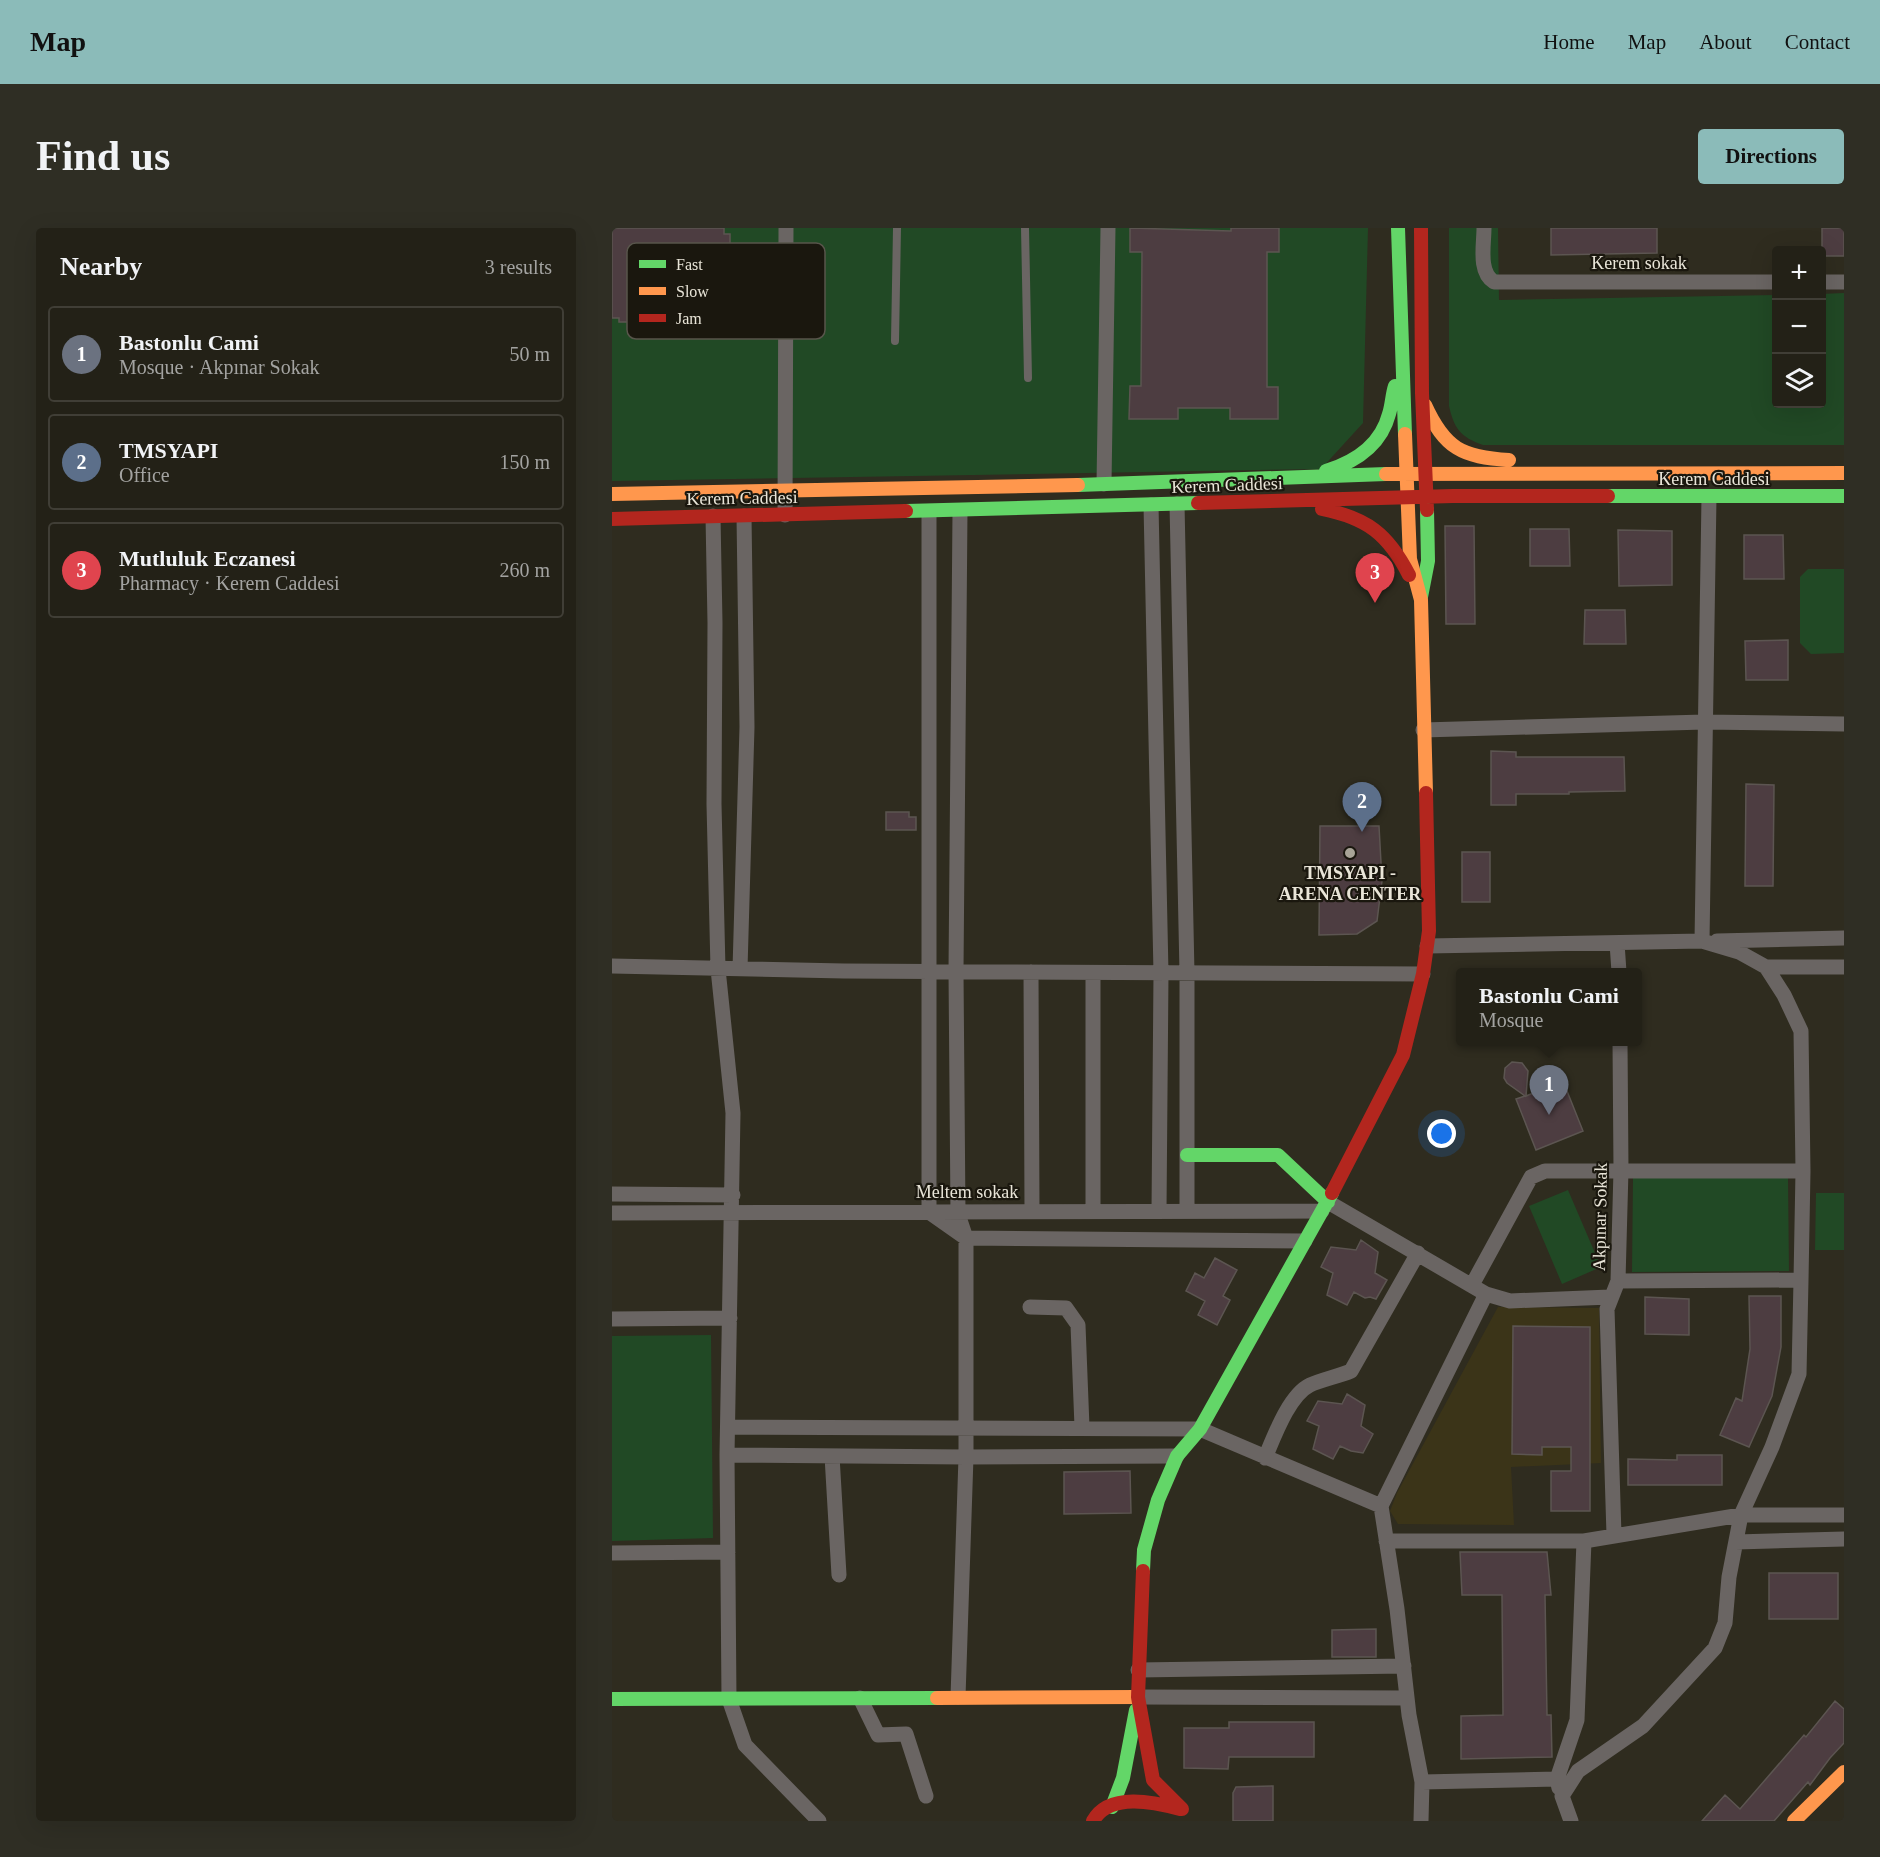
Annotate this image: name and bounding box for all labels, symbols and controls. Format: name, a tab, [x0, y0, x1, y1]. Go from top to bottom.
text: Map	[30, 26, 86, 57]
text: Home	[1543, 30, 1595, 54]
text: Map	[1628, 30, 1666, 54]
text: About	[1699, 30, 1752, 54]
text: Contact	[1785, 30, 1850, 54]
button: Directions	[1698, 129, 1844, 184]
text: Find us	[36, 133, 170, 179]
legend	[627, 243, 825, 339]
map controls	[1772, 246, 1826, 408]
button: +	[1772, 246, 1826, 300]
text: Nearby	[60, 252, 142, 281]
street label: Kerem sokak	[1591, 253, 1687, 273]
text: 3 results	[485, 256, 552, 278]
text: Fast	[676, 256, 703, 273]
text: Slow	[676, 283, 709, 300]
button: −	[1772, 300, 1826, 354]
text: Jam	[676, 310, 702, 327]
text: Bastonlu Cami	[119, 330, 259, 355]
text: 1	[77, 343, 87, 365]
text: 50 m	[509, 343, 550, 365]
button: layers	[1772, 354, 1826, 408]
text: Mosque · Akpınar Sokak	[119, 356, 320, 378]
text: TMSYAPI	[119, 438, 218, 463]
text: 2	[77, 451, 87, 473]
text: 150 m	[499, 451, 550, 473]
text: Office	[119, 464, 170, 486]
street label: Kerem Caddesi	[1658, 469, 1770, 489]
street label: Kerem Caddesi	[1171, 473, 1283, 497]
street label: Kerem Caddesi	[686, 487, 798, 509]
text: Mutluluk Eczanesi	[119, 546, 296, 571]
pin: 3	[1356, 554, 1395, 603]
text: 3	[77, 559, 87, 581]
text: 260 m	[499, 559, 550, 581]
text: Pharmacy · Kerem Caddesi	[119, 572, 339, 594]
pin: 2	[1342, 782, 1382, 832]
marker: TMSYAPI - ARENA CENTER	[1343, 846, 1357, 860]
place label: TMSYAPI - ARENA CENTER	[1279, 863, 1422, 904]
popup	[1456, 968, 1642, 1046]
text: Bastonlu Cami	[1479, 983, 1619, 1008]
text: Mosque	[1479, 1009, 1543, 1031]
pin: 1	[1530, 1066, 1568, 1115]
your location	[1427, 1119, 1456, 1148]
street label: Akpınar Sokak	[1589, 1163, 1611, 1271]
street label: Meltem sokak	[916, 1182, 1018, 1202]

